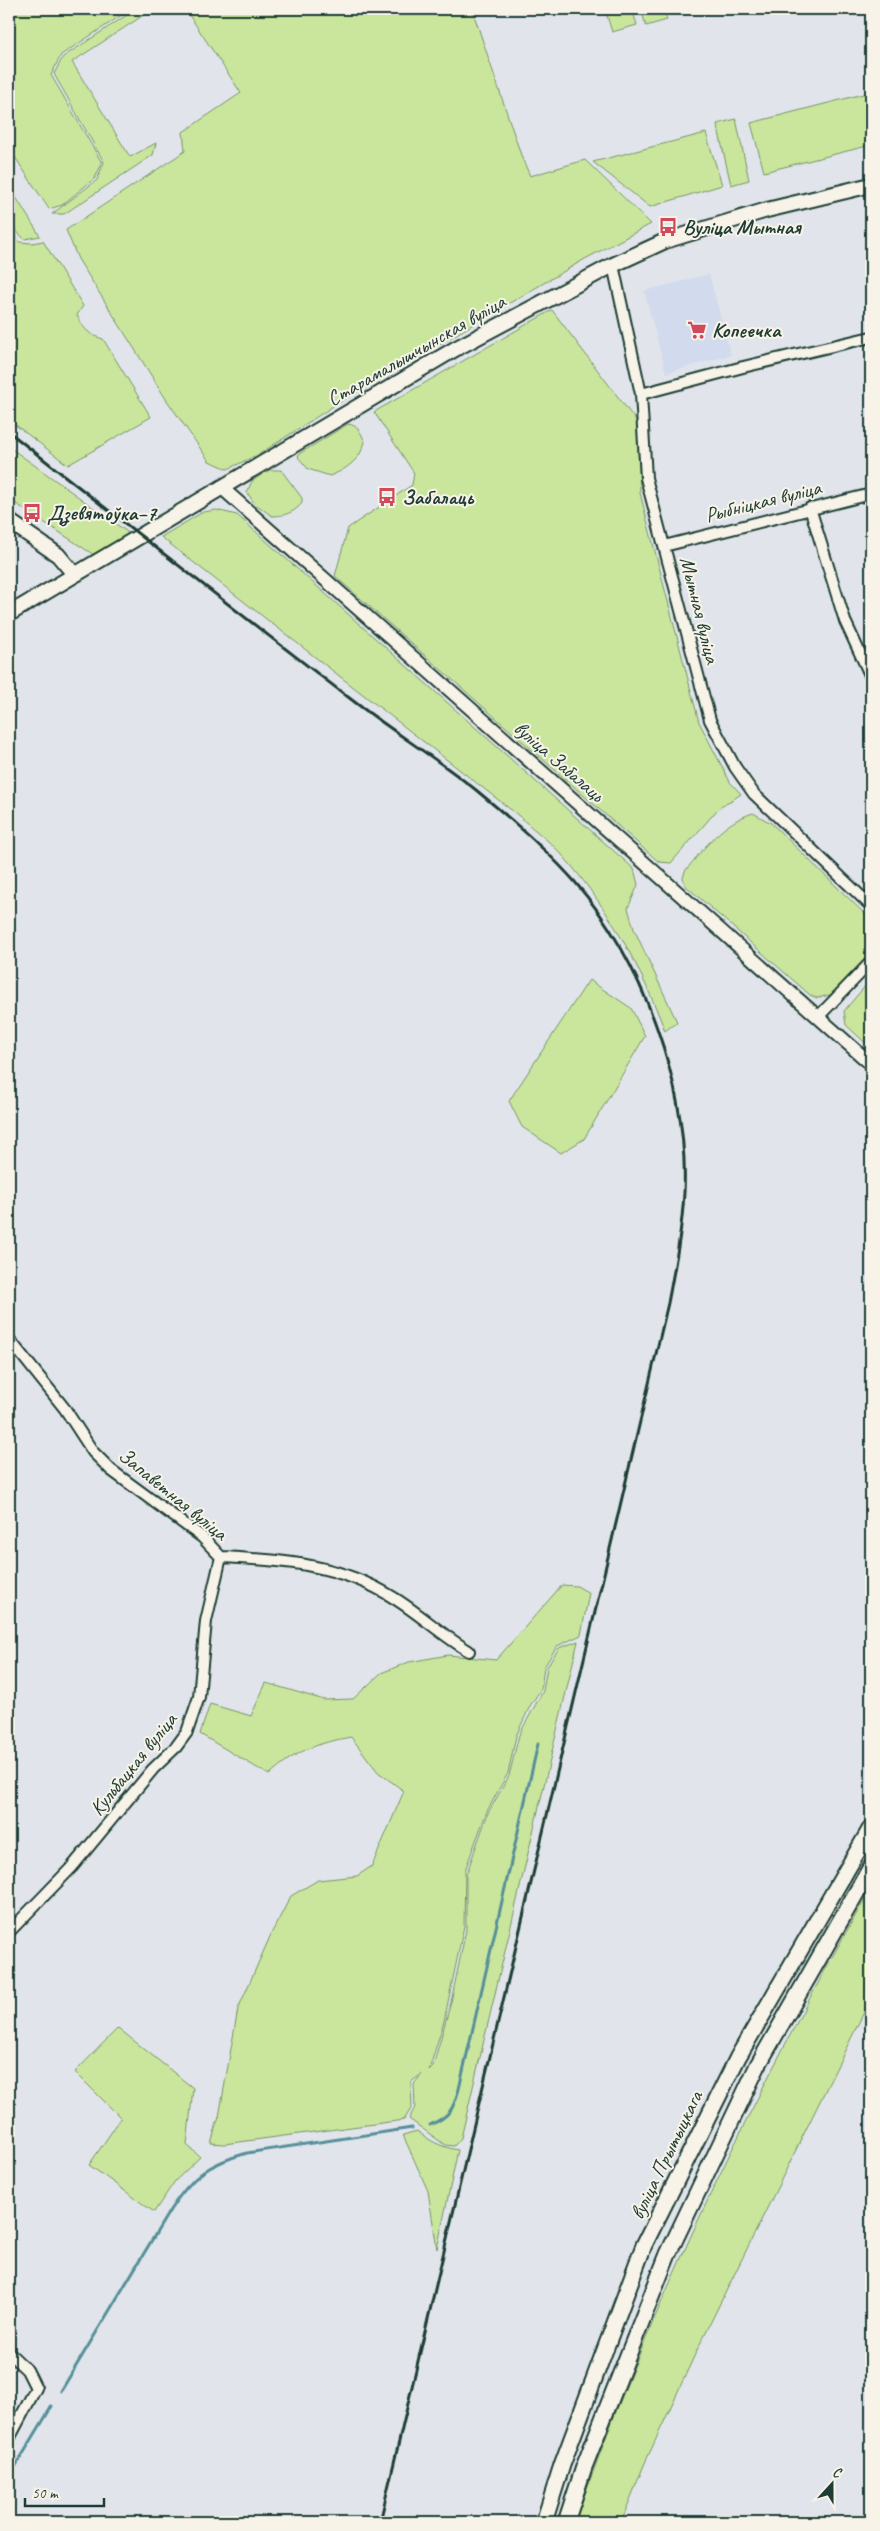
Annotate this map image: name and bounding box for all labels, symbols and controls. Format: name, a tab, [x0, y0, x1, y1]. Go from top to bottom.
place label: Вуліца Мытная	[683, 214, 802, 240]
bus stop icon: Вуліца Мытная	[657, 216, 679, 238]
street label: Старамалышчынская вуліца	[322, 287, 511, 412]
place label: Копеечка	[712, 317, 782, 343]
supermarket icon: Копеечка	[686, 319, 708, 341]
street label: Рыбніцкая вуліца	[702, 474, 825, 528]
place label: Забалаць	[402, 484, 475, 510]
bus stop icon: Забалаць	[376, 486, 398, 508]
place label: Дзевятоўка–7	[47, 500, 158, 527]
bus stop icon: Дзевятоўка–7	[21, 502, 43, 524]
street label: Мытная вуліца	[674, 554, 726, 668]
street label: вуліца Забалаць	[509, 715, 610, 808]
street label: Запаветная вуліца	[113, 1442, 234, 1547]
street label: Кульбацкая вуліца	[84, 1706, 184, 1821]
street label: вуліца Прытыцкага	[624, 2085, 709, 2223]
north arrow	[808, 2458, 858, 2508]
text: С	[830, 2463, 845, 2482]
scale bar	[25, 2476, 104, 2508]
text: 50 m	[32, 2484, 59, 2503]

